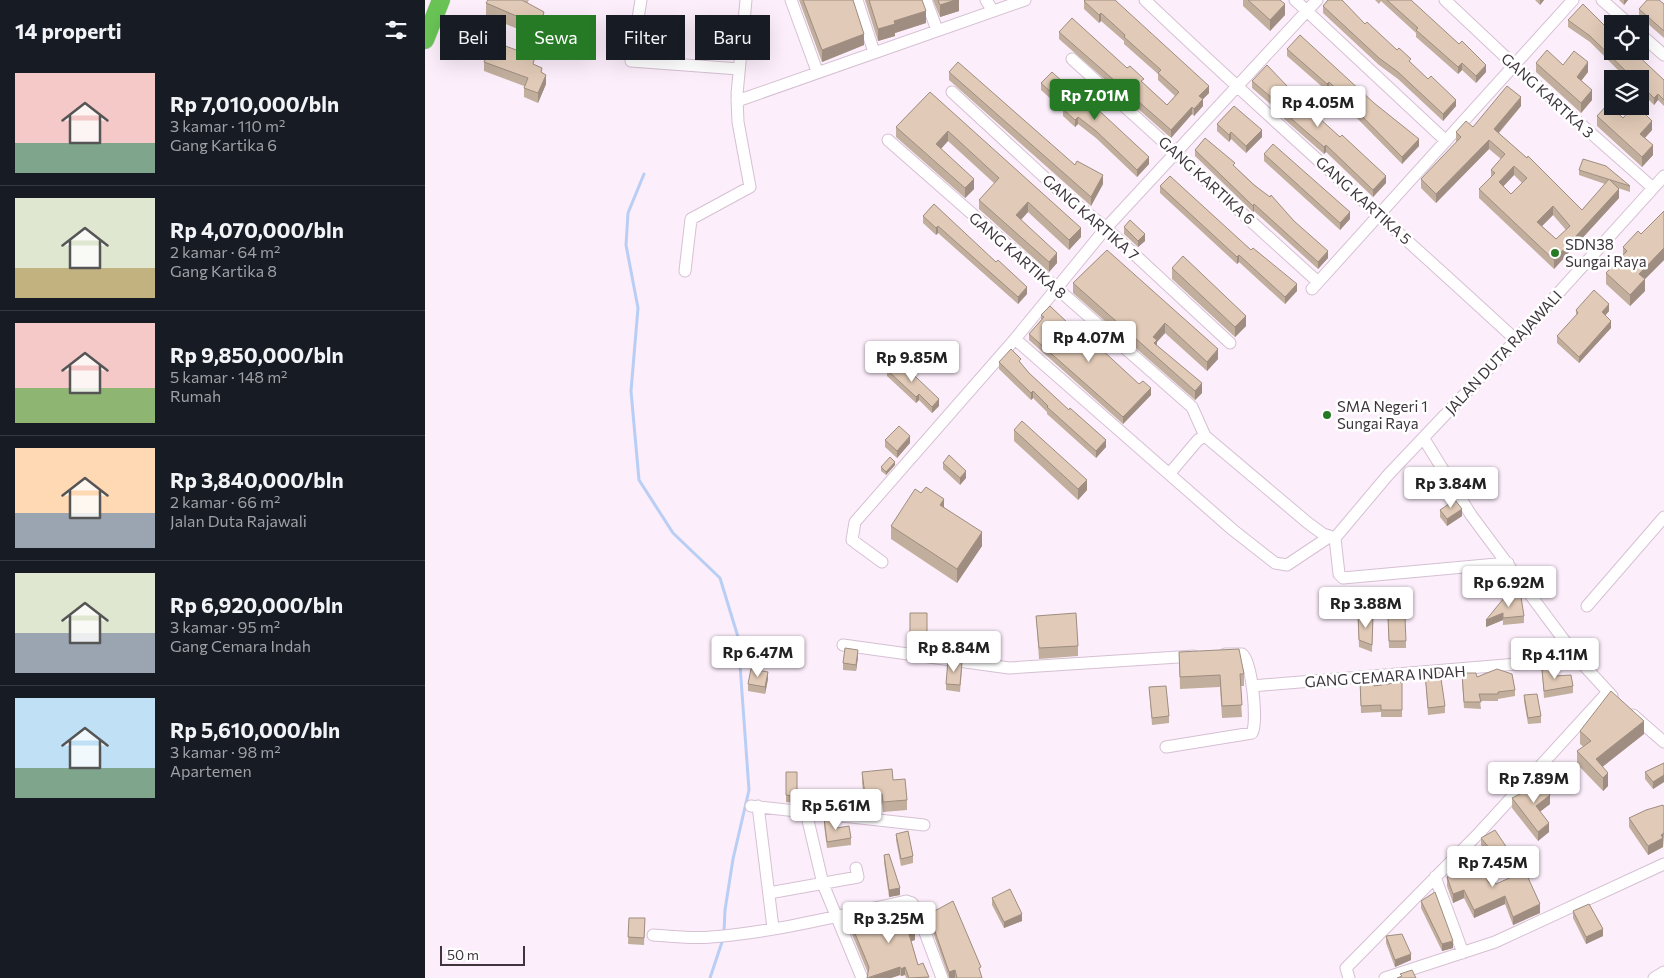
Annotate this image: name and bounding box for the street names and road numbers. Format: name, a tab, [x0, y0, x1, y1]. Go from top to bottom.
street label: GANG KARTKA 3	[1498, 49, 1598, 141]
street label: GANG KARTIKA 6	[1155, 132, 1259, 228]
street label: GANG KARTIKA 5	[1312, 152, 1416, 248]
street label: GANG KARTIKA 7	[1039, 170, 1143, 264]
street label: GANG KARTIKA 8	[966, 208, 1070, 302]
street label: JALAN DUTA RAJAWALI	[1441, 286, 1565, 418]
street label: GANG CEMARA INDAH	[1304, 661, 1466, 691]

